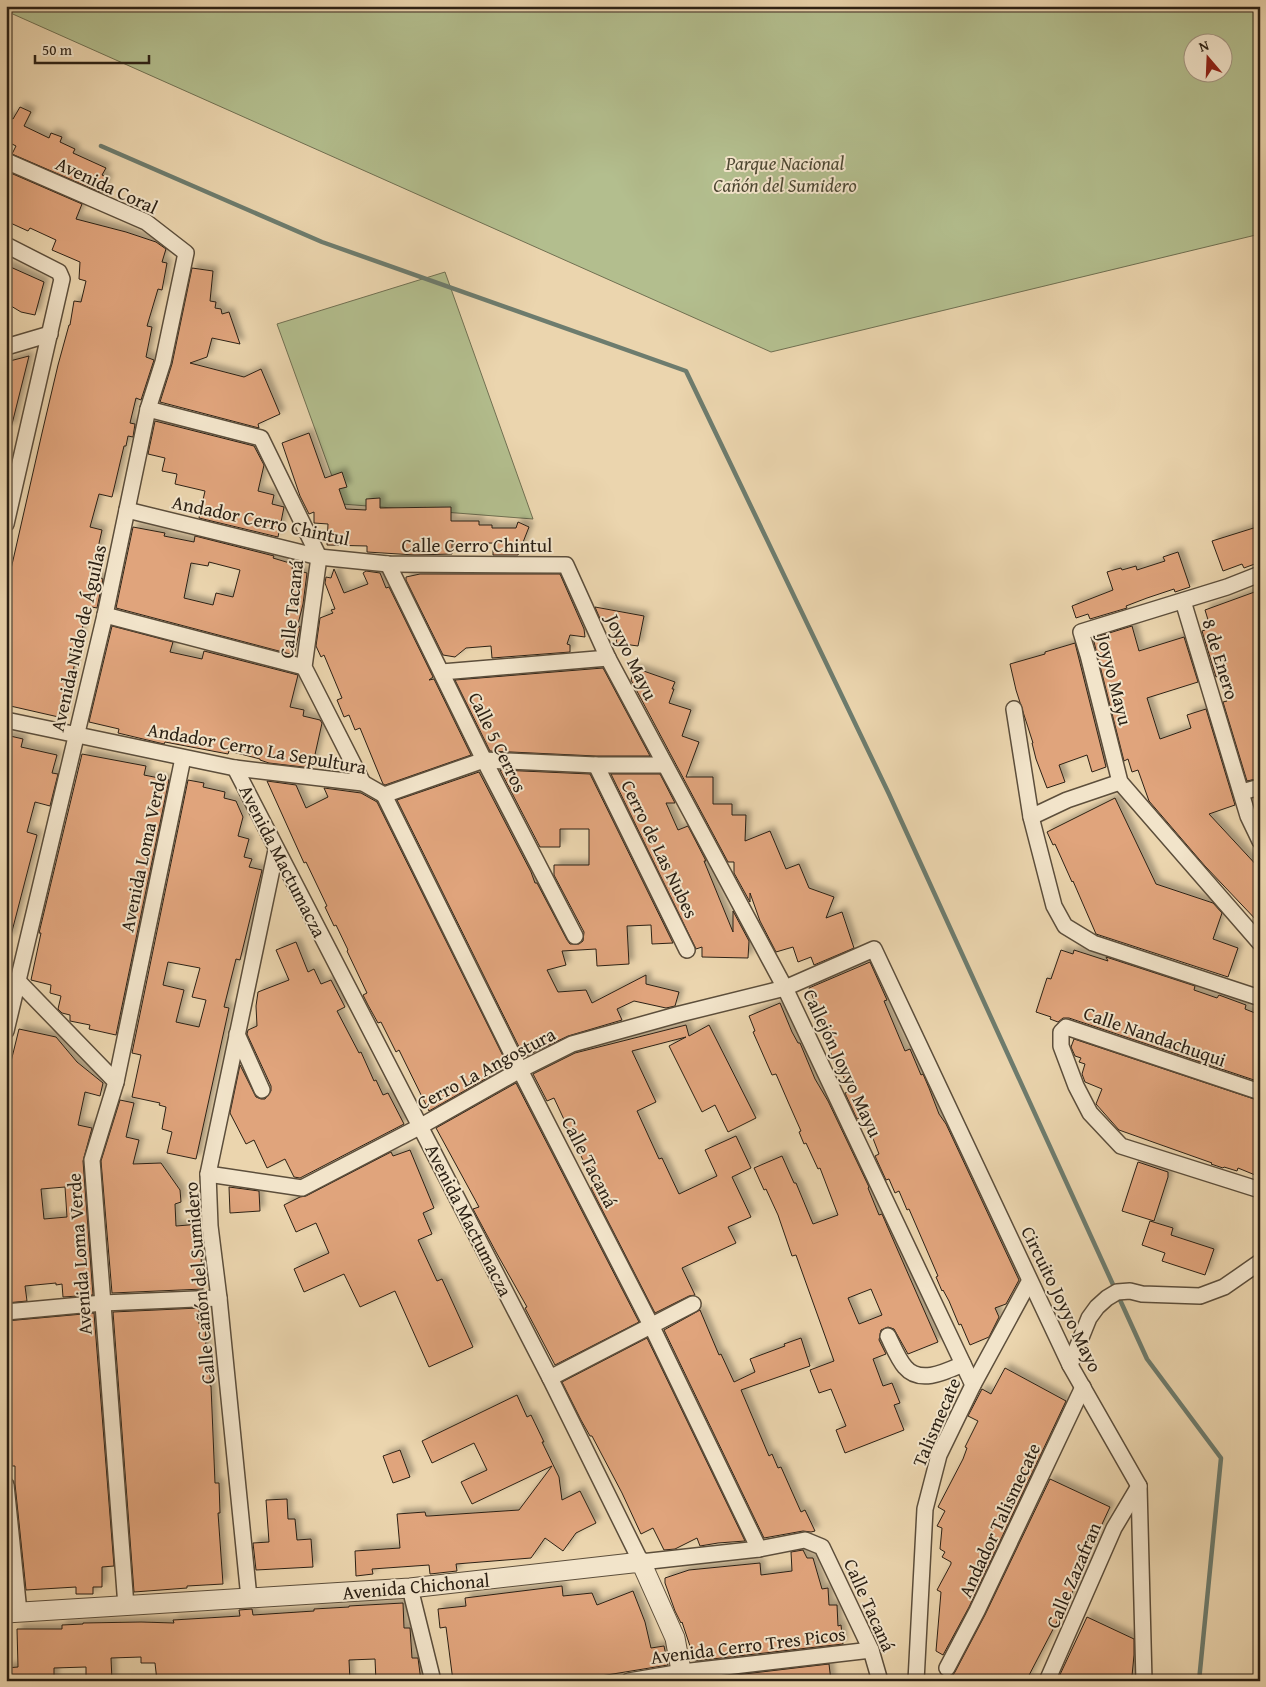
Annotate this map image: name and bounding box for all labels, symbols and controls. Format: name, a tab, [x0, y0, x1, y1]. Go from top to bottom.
scale bar	[35, 32, 149, 64]
north arrow	[1184, 32, 1234, 82]
text: N	[1196, 35, 1212, 57]
text: 50 m	[42, 39, 73, 60]
street label: Avenida Coral	[51, 149, 163, 221]
park label: Parque Nacional Cañón del Sumidero	[713, 149, 857, 199]
street label: Andador Cerro Chintul	[170, 487, 352, 553]
street label: Calle Cerro Chintul	[402, 531, 552, 559]
street label: Avenida Nido de Águilas	[43, 542, 113, 734]
street label: Calle Tacaná	[272, 558, 310, 660]
street label: Joyyo Mayu	[598, 608, 665, 705]
street label: 8 de Enero	[1195, 615, 1247, 703]
street label: Joyyo Mayu	[1090, 630, 1140, 729]
street label: Calle 5 Cerros	[462, 687, 534, 797]
street label: Andador Cerro La Sepultura	[145, 715, 369, 781]
street label: Avenida Loma Verde	[112, 770, 174, 934]
street label: Cerro de Las Nubes	[614, 775, 706, 923]
street label: Avenida Mactumacza	[232, 780, 334, 942]
street label: Callejón Joyyo Mayu	[796, 984, 890, 1142]
street label: Calle Nandachuqui	[1080, 999, 1230, 1073]
street label: Cerro La Angostura	[412, 1020, 560, 1116]
street label: Calle Tacaná	[555, 1112, 625, 1212]
street label: Avenida Mactumacza	[418, 1139, 520, 1301]
street label: Avenida Loma Verde	[59, 1172, 99, 1336]
street label: Calle Cañón del Sumidero	[176, 1181, 222, 1385]
street label: Circuito Joyyo Mayo	[1015, 1221, 1109, 1377]
street label: Talismecate	[905, 1373, 967, 1471]
street label: Andador Talismecate	[951, 1438, 1047, 1602]
street label: Calle Zazafran	[1038, 1517, 1108, 1632]
street label: Calle Tacaná	[837, 1554, 903, 1656]
street label: Avenida Chichonal	[341, 1566, 491, 1606]
street label: Avenida Cerro Tres Picos	[649, 1619, 847, 1671]

